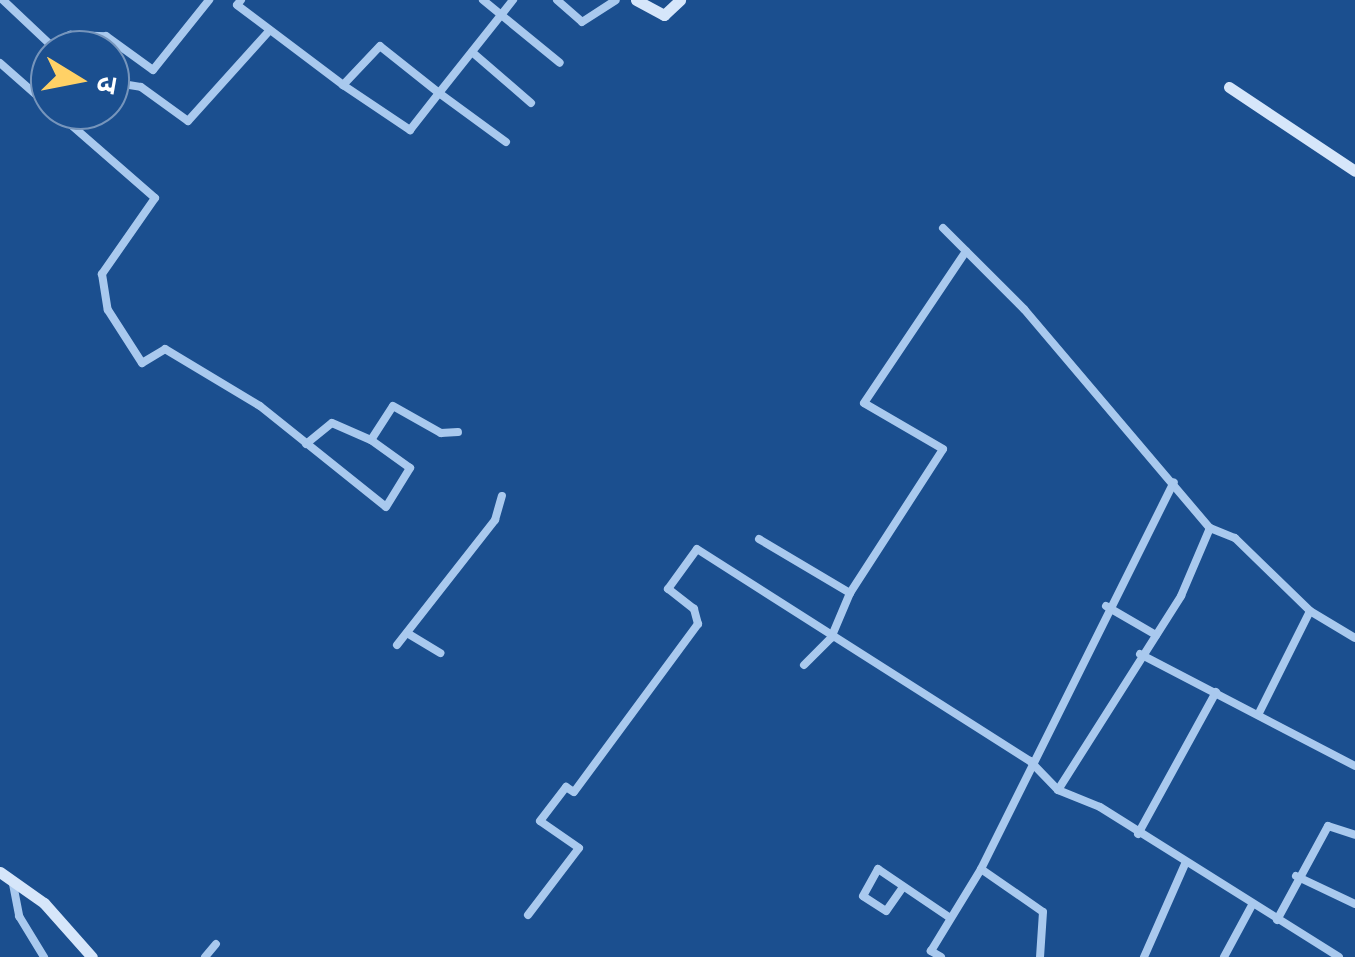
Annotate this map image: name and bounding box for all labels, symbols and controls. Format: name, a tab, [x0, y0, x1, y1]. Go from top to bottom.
north arrow	[30, 30, 130, 130]
text: उ	[88, 74, 128, 96]

